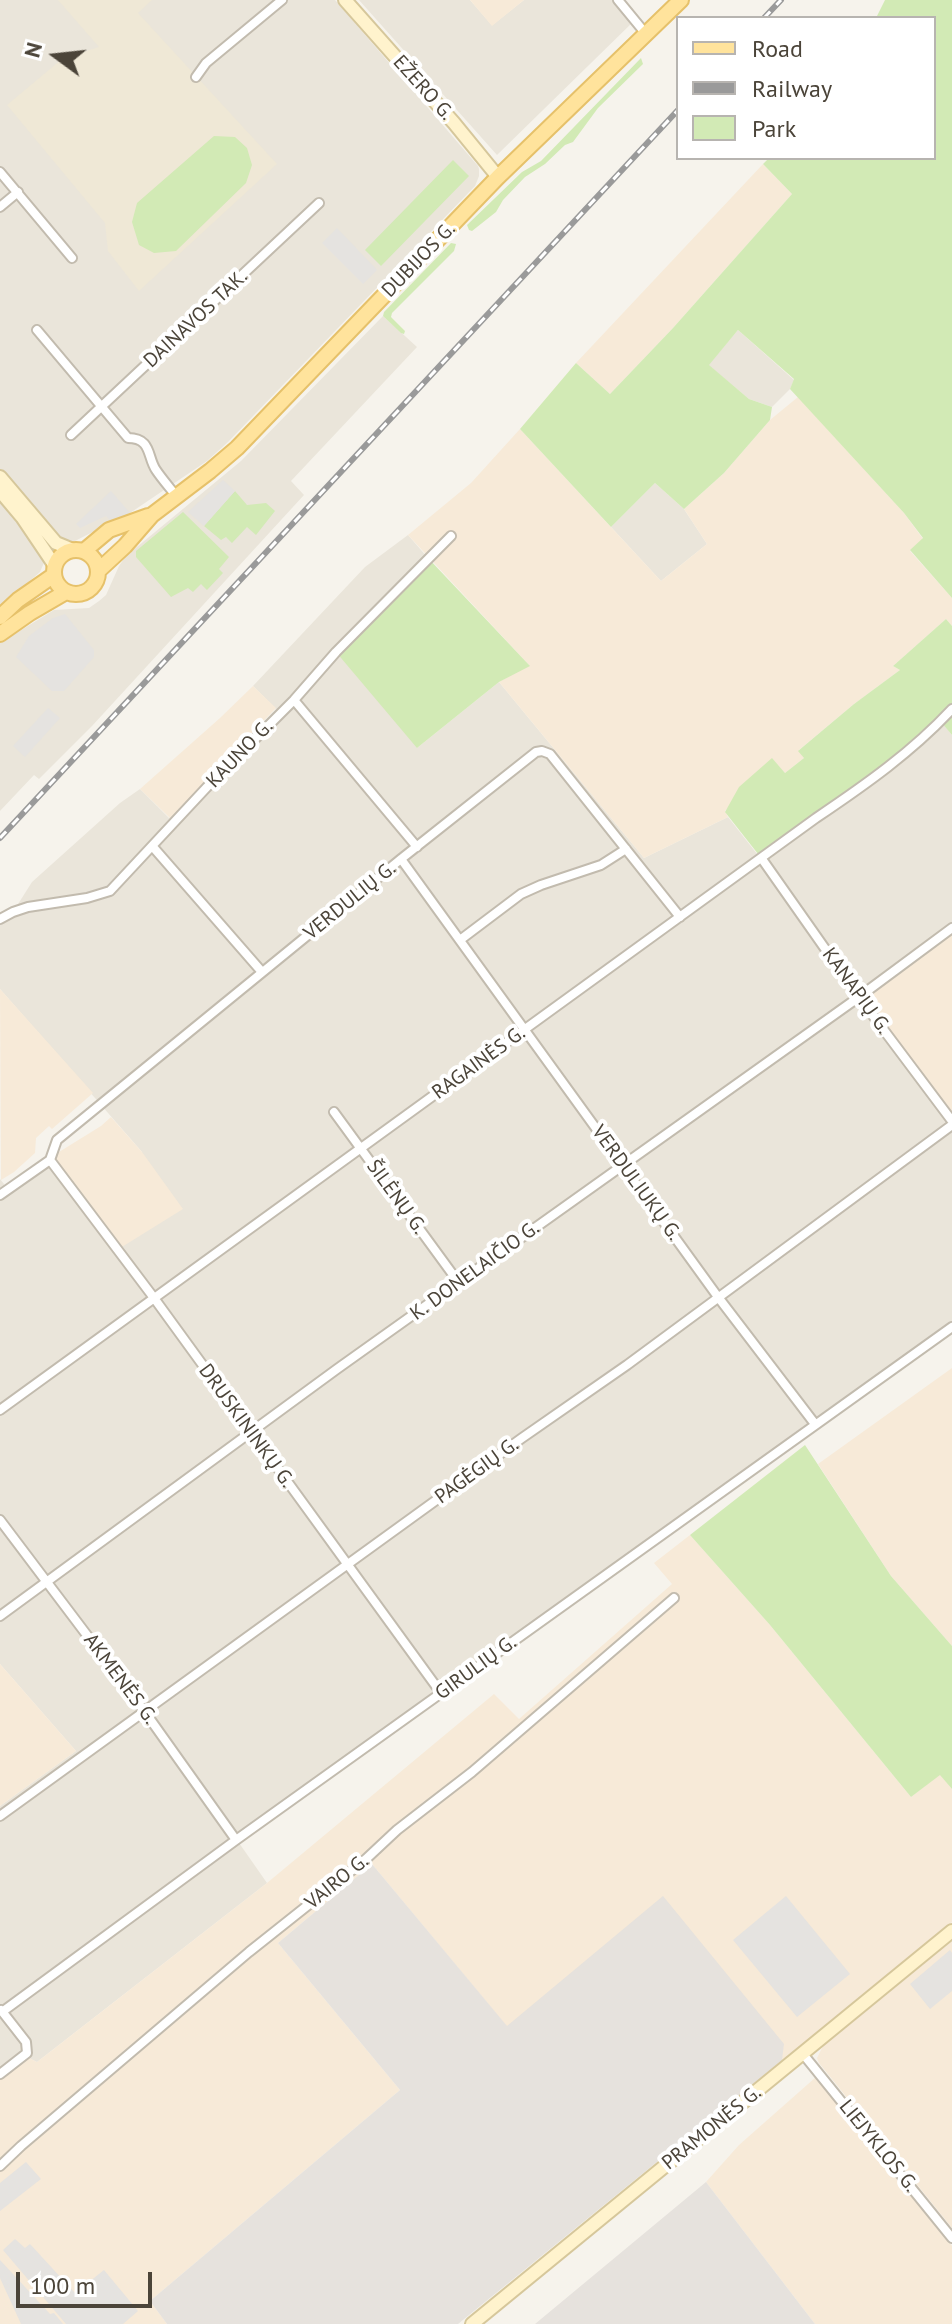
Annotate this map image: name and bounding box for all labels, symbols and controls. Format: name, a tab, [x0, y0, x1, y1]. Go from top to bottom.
north arrow	[16, 16, 96, 96]
legend	[676, 16, 936, 160]
text: Road	[752, 33, 803, 64]
text: N	[17, 39, 48, 60]
street label: EŽERO G.	[388, 51, 458, 125]
text: Railway	[752, 73, 832, 104]
text: Park	[752, 113, 796, 144]
street label: DUBIJOS G.	[377, 217, 461, 303]
street label: DAINAVOS TAK.	[139, 265, 253, 373]
street label: KAUNO G.	[202, 715, 278, 793]
street label: VERDULIŲ G.	[299, 857, 401, 945]
street label: KANAPIŲ G.	[817, 943, 895, 1039]
street label: RAGAINĖS G.	[428, 1021, 530, 1105]
street label: VERDULIUKŲ G.	[586, 1121, 686, 1245]
street label: ŠILĖNŲ G.	[361, 1155, 431, 1239]
street label: K. DONELAIČIO G.	[406, 1216, 544, 1326]
street label: DRUSKININKŲ G.	[193, 1360, 299, 1492]
street label: PAGĖGIŲ G.	[431, 1433, 523, 1509]
street label: AKMENĖS G.	[78, 1629, 162, 1729]
street label: GIRULIŲ G.	[431, 1631, 521, 1705]
street label: VAIRO G.	[300, 1849, 374, 1915]
street label: PRAMONĖS G.	[658, 2081, 766, 2175]
street label: LIEJYKLOS G.	[834, 2095, 922, 2197]
scale bar	[20, 2256, 156, 2306]
text: 100 m	[30, 2270, 95, 2301]

